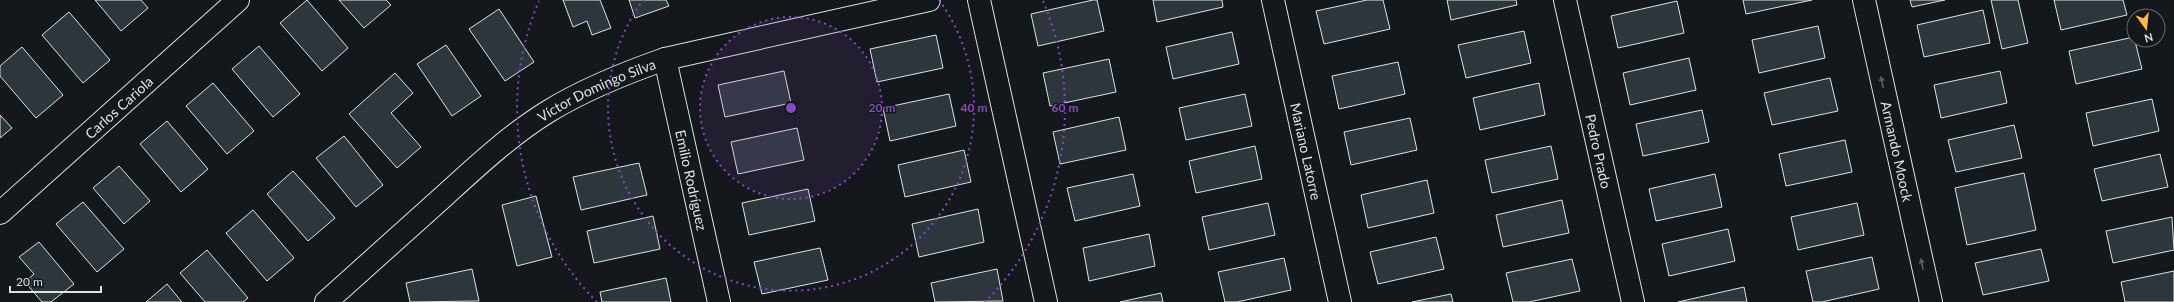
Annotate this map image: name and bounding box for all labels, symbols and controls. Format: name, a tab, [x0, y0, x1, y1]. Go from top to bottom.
north arrow	[2126, 8, 2166, 48]
text: N	[2143, 31, 2154, 46]
street label: Víctor Domingo Silva	[534, 55, 658, 125]
street label: Carlos Cariola	[81, 72, 156, 142]
one-way arrow	[1879, 76, 1885, 88]
street label: Armando Moock	[1878, 99, 1917, 204]
text: 20 m	[869, 100, 895, 115]
text: 40 m	[961, 100, 987, 115]
text: 60 m	[1052, 100, 1078, 115]
centre of rings	[784, 101, 798, 115]
street label: Mariano Latorre	[1288, 101, 1326, 201]
street label: Pedro Prado	[1582, 112, 1616, 190]
street label: Emilio Rodríguez	[672, 128, 711, 232]
one-way arrow	[1919, 258, 1925, 270]
scale bar	[10, 268, 101, 294]
text: 20 m	[16, 274, 43, 289]

